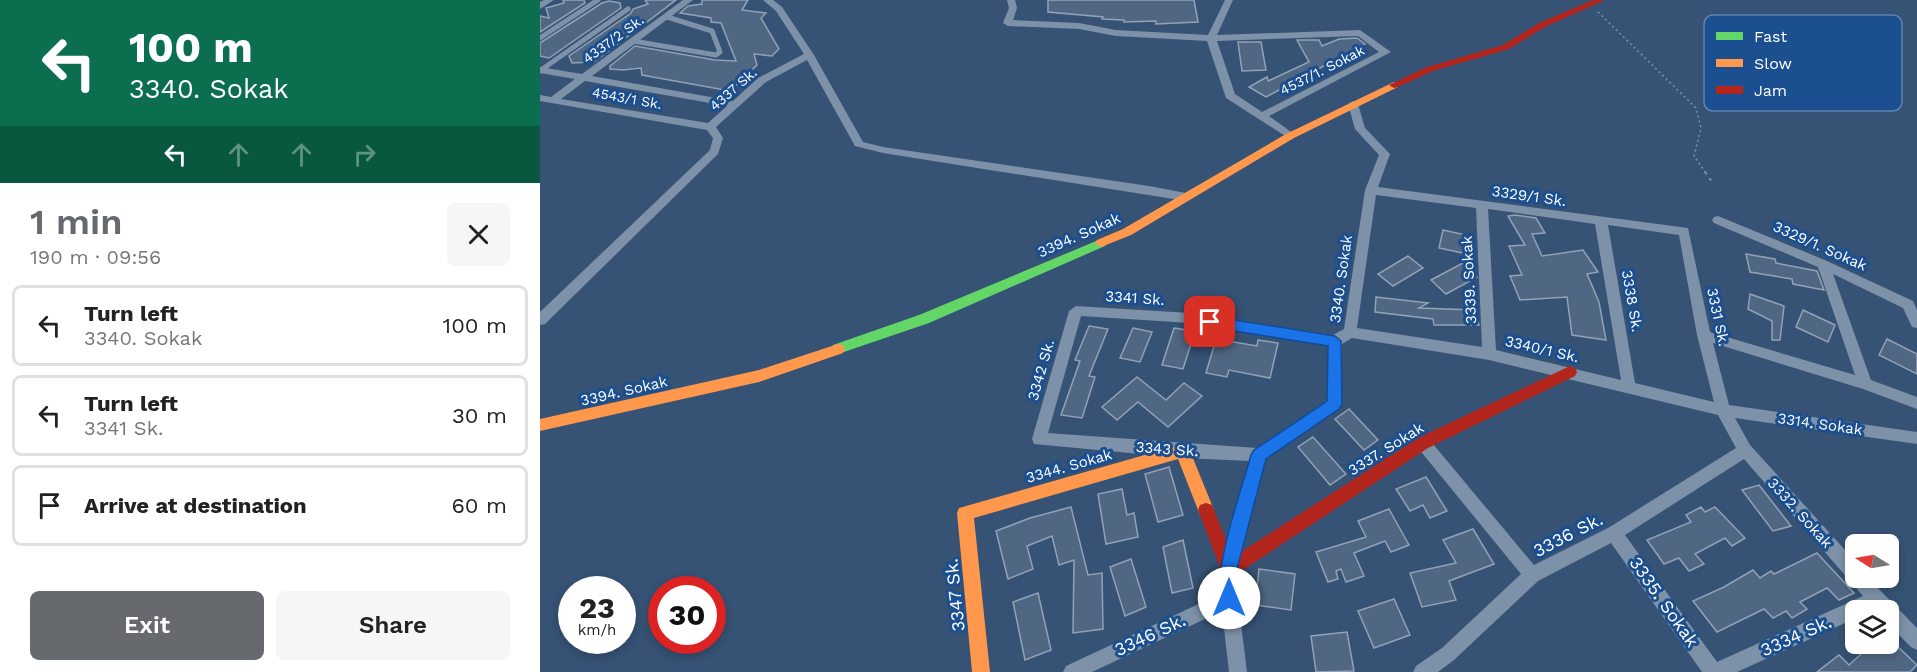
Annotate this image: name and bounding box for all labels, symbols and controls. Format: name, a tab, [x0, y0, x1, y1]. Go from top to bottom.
street label: 4337/2 Sk.	[580, 12, 646, 66]
legend	[1704, 15, 1902, 111]
text: 100 m	[129, 23, 253, 72]
icon: left	[30, 24, 108, 102]
text: Fast	[1754, 27, 1787, 46]
street label: 4537/1. Sokak	[1277, 42, 1367, 98]
text: Slow	[1754, 54, 1792, 73]
street label: 4337 Sk.	[706, 64, 760, 114]
text: 3340. Sokak	[129, 73, 289, 105]
text: Jam	[1754, 81, 1787, 100]
street label: 4543/1 Sk.	[591, 84, 663, 112]
icon: left	[159, 138, 192, 171]
icon: ahead	[222, 138, 255, 171]
icon: ahead	[285, 138, 318, 171]
icon: right	[348, 138, 381, 171]
street label: 3329/1 Sk.	[1491, 182, 1567, 210]
text: 1 min	[30, 201, 122, 243]
button: close	[447, 203, 510, 266]
street label: 3394. Sokak	[1035, 209, 1124, 261]
street label: 3329/1. Sokak	[1770, 217, 1870, 275]
street label: 3340. Sokak	[1326, 233, 1356, 324]
street label: 3339. Sokak	[1458, 235, 1480, 325]
text: 190 m · 09:56	[30, 245, 161, 269]
street label: 3338 Sk.	[1618, 269, 1646, 333]
street label: 3331 Sk.	[1703, 286, 1733, 348]
street label: 3341 Sk.	[1105, 287, 1165, 309]
pin	[1184, 296, 1235, 347]
text: Turn left	[84, 301, 178, 326]
icon: arrive	[1193, 305, 1226, 338]
icon: left	[33, 309, 66, 342]
text: 100 m	[443, 313, 507, 338]
text: 3340. Sokak	[84, 326, 202, 350]
street label: 3340/1 Sk.	[1503, 332, 1581, 366]
street label: 3342 Sk.	[1024, 337, 1058, 403]
street label: 3394. Sokak	[579, 372, 670, 410]
text: Turn left	[84, 391, 178, 416]
icon: left	[33, 399, 66, 432]
text: 30 m	[452, 403, 507, 428]
street label: 3314. Sokak	[1776, 409, 1864, 439]
text: 3341 Sk.	[84, 416, 163, 440]
street label: 3337. Sokak	[1345, 418, 1428, 479]
street label: 3343 Sk.	[1135, 438, 1199, 460]
street label: 3344. Sokak	[1024, 445, 1115, 487]
street label: 3332. Sokak	[1764, 474, 1836, 552]
icon: arrive	[33, 489, 66, 522]
text: Arrive at destination	[84, 493, 307, 518]
text: 60 m	[451, 493, 507, 518]
street label: 3336 Sk.	[1530, 508, 1606, 561]
north arrow	[1845, 534, 1899, 588]
map controls	[1845, 534, 1899, 654]
street label: 3335. Sokak	[1626, 552, 1703, 651]
street label: 3347 Sk.	[940, 557, 969, 633]
position arrow	[1197, 566, 1261, 630]
speed limit sign: 30	[648, 576, 726, 654]
text: 23	[579, 590, 615, 625]
button: Exit	[30, 591, 264, 660]
button: Share	[276, 591, 510, 660]
button: layers	[1845, 600, 1899, 654]
street label: 3346 Sk.	[1111, 609, 1188, 660]
street label: 3334 Sk.	[1757, 611, 1834, 660]
text: km/h	[578, 621, 616, 639]

